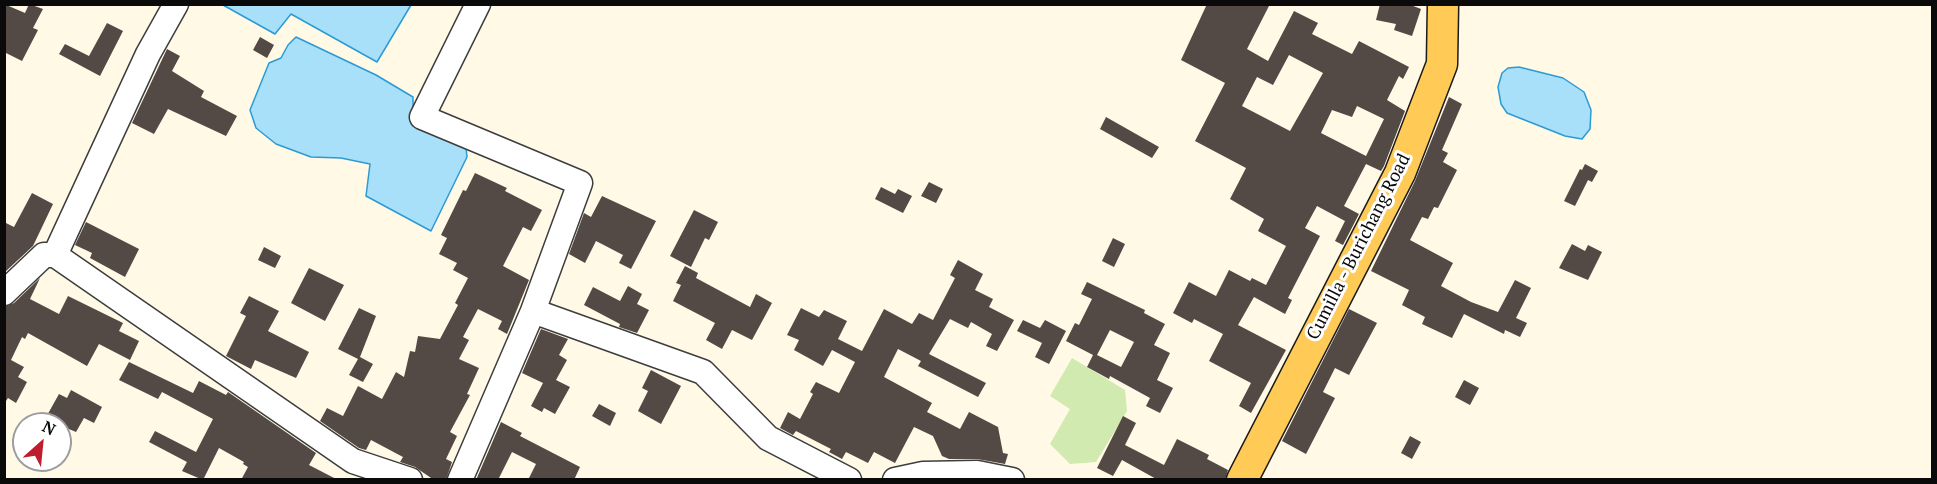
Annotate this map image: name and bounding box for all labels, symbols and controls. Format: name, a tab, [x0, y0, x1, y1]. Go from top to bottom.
street label: Cumilla - Burichang Road	[1303, 150, 1415, 344]
north arrow	[12, 412, 72, 472]
text: N	[39, 415, 60, 440]

